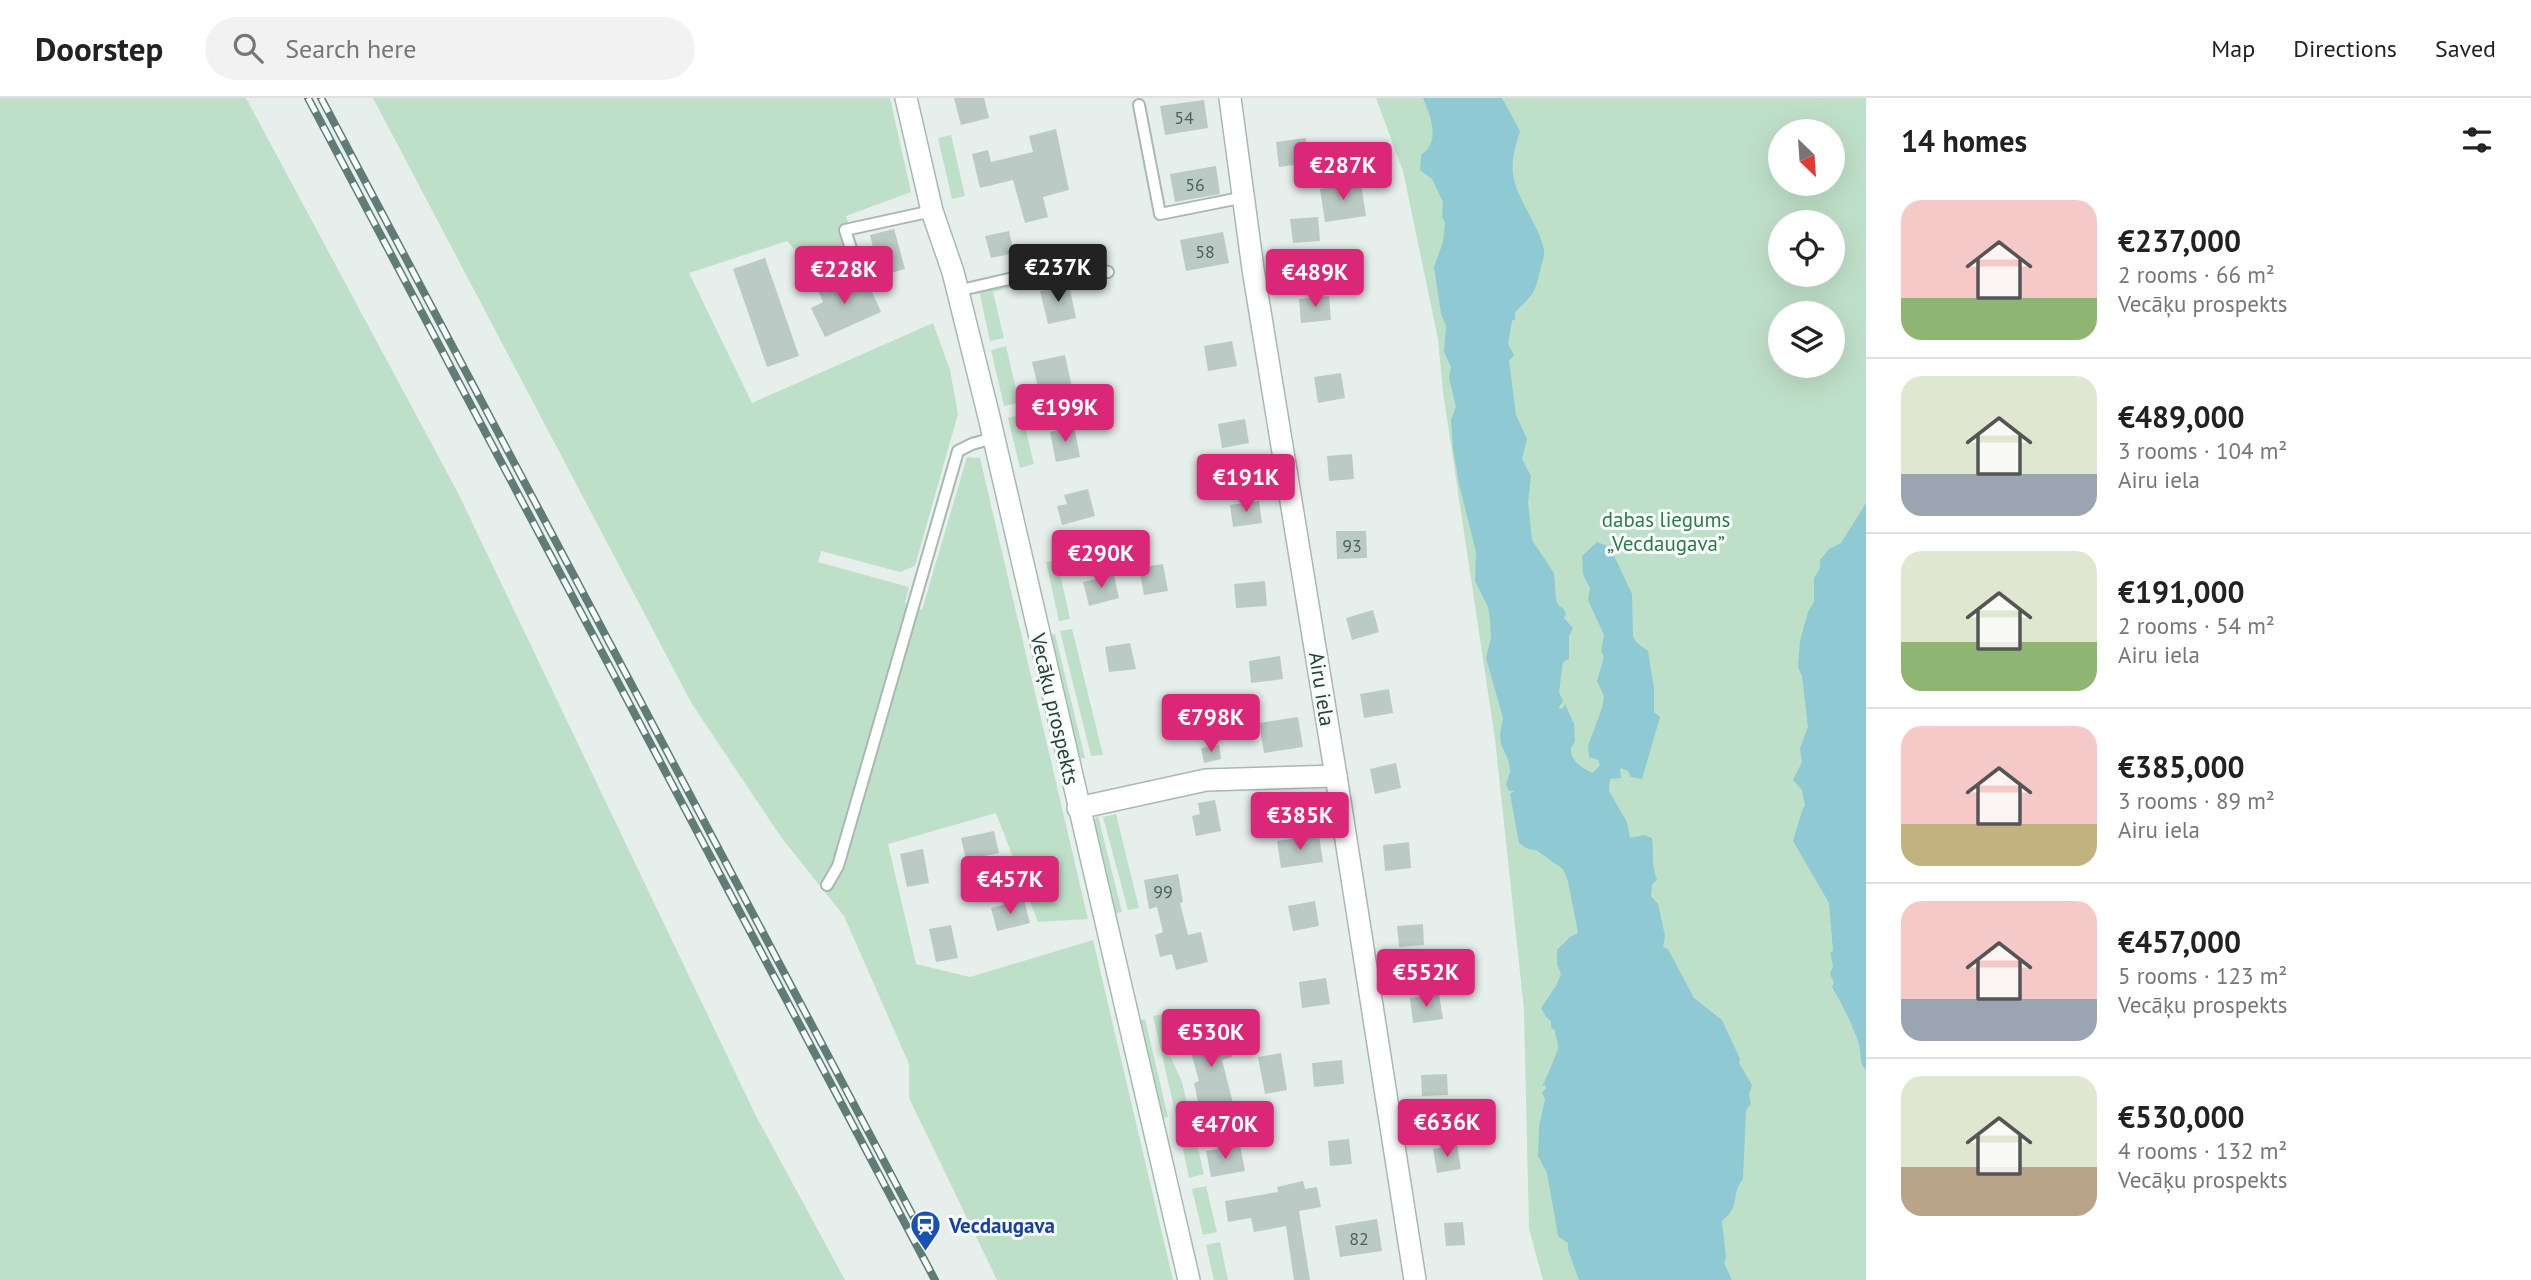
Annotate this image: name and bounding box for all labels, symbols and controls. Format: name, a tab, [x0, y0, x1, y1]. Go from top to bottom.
search box	[205, 17, 695, 80]
text: Doorstep	[35, 27, 163, 70]
icon: search	[229, 29, 267, 67]
text: Search here	[285, 32, 416, 65]
text: Map	[2211, 33, 2255, 64]
text: Directions	[2293, 33, 2397, 64]
text: Saved	[2435, 33, 2496, 64]
house number: 54	[1174, 106, 1194, 129]
north arrow	[1768, 119, 1844, 196]
map controls	[1768, 119, 1845, 378]
text: 14 homes	[1901, 121, 2027, 160]
icon: filters	[2458, 121, 2496, 159]
pin: €287K	[1294, 142, 1392, 202]
text: €287K	[1310, 150, 1376, 179]
house number: 56	[1185, 173, 1205, 196]
button: locate	[1768, 210, 1845, 287]
text: €237,000	[2118, 221, 2241, 260]
icon: home	[1957, 228, 2041, 312]
house number: 58	[1195, 240, 1215, 263]
pin: €237K	[1009, 244, 1107, 304]
pin: €228K	[795, 246, 893, 306]
pin: €489K	[1266, 250, 1364, 309]
text: €237K	[1025, 252, 1091, 281]
text: €228K	[811, 254, 877, 283]
text: €489K	[1282, 257, 1348, 286]
text: 2 rooms · 66 m²	[2118, 260, 2275, 289]
text: Vecāķu prospekts	[2118, 289, 2287, 318]
button: layers	[1768, 301, 1845, 378]
pin: €199K	[1016, 384, 1114, 444]
text: €199K	[1032, 392, 1098, 421]
text: €489,000	[2118, 397, 2245, 436]
icon: home	[1957, 404, 2041, 488]
text: 3 rooms · 104 m²	[2118, 436, 2287, 465]
pin: €191K	[1197, 454, 1295, 514]
text: €191K	[1213, 462, 1279, 491]
text: Airu iela	[2118, 465, 2200, 494]
park label: dabas liegums „Vecdaugava”	[1602, 506, 1730, 557]
pin: €290K	[1052, 531, 1150, 590]
house number: 93	[1342, 534, 1362, 557]
text: €290K	[1068, 538, 1134, 567]
text: €191,000	[2118, 572, 2245, 611]
icon: home	[1957, 579, 2041, 663]
text: 2 rooms · 54 m²	[2118, 611, 2275, 640]
street label: Vecāķu prospekts	[1024, 630, 1086, 787]
text: Airu iela	[2118, 640, 2200, 669]
street label: Airu iela	[1303, 650, 1341, 728]
pin: €798K	[1162, 694, 1260, 754]
text: €798K	[1178, 702, 1244, 731]
text: €385,000	[2118, 747, 2245, 786]
icon: home	[1957, 754, 2041, 838]
text: 3 rooms · 89 m²	[2118, 786, 2275, 815]
pin: €385K	[1251, 792, 1349, 852]
text: €385K	[1267, 800, 1333, 829]
text: Airu iela	[2118, 815, 2200, 844]
pin: €457K	[961, 856, 1059, 916]
text: €457K	[977, 864, 1043, 893]
house number: 99	[1153, 880, 1173, 903]
text: €457,000	[2118, 922, 2241, 961]
icon: home	[1957, 929, 2041, 1013]
pin: €552K	[1377, 950, 1475, 1009]
text: €552K	[1393, 957, 1459, 986]
text: 5 rooms · 123 m²	[2118, 961, 2287, 990]
text: Vecāķu prospekts	[2118, 990, 2287, 1019]
pin: €530K	[1162, 1010, 1260, 1069]
text: €530K	[1178, 1017, 1244, 1046]
text: €530,000	[2118, 1097, 2245, 1136]
pin: €636K	[1398, 1100, 1496, 1159]
pin: €470K	[1176, 1102, 1274, 1161]
icon: home	[1957, 1104, 2041, 1188]
text: €636K	[1414, 1107, 1480, 1136]
text: €470K	[1192, 1109, 1258, 1138]
text: 4 rooms · 132 m²	[2118, 1136, 2287, 1165]
text: Vecāķu prospekts	[2118, 1165, 2287, 1194]
station icon: Vecdaugava	[909, 1208, 943, 1252]
place label: Vecdaugava	[948, 1212, 1055, 1239]
house number: 82	[1349, 1227, 1369, 1250]

